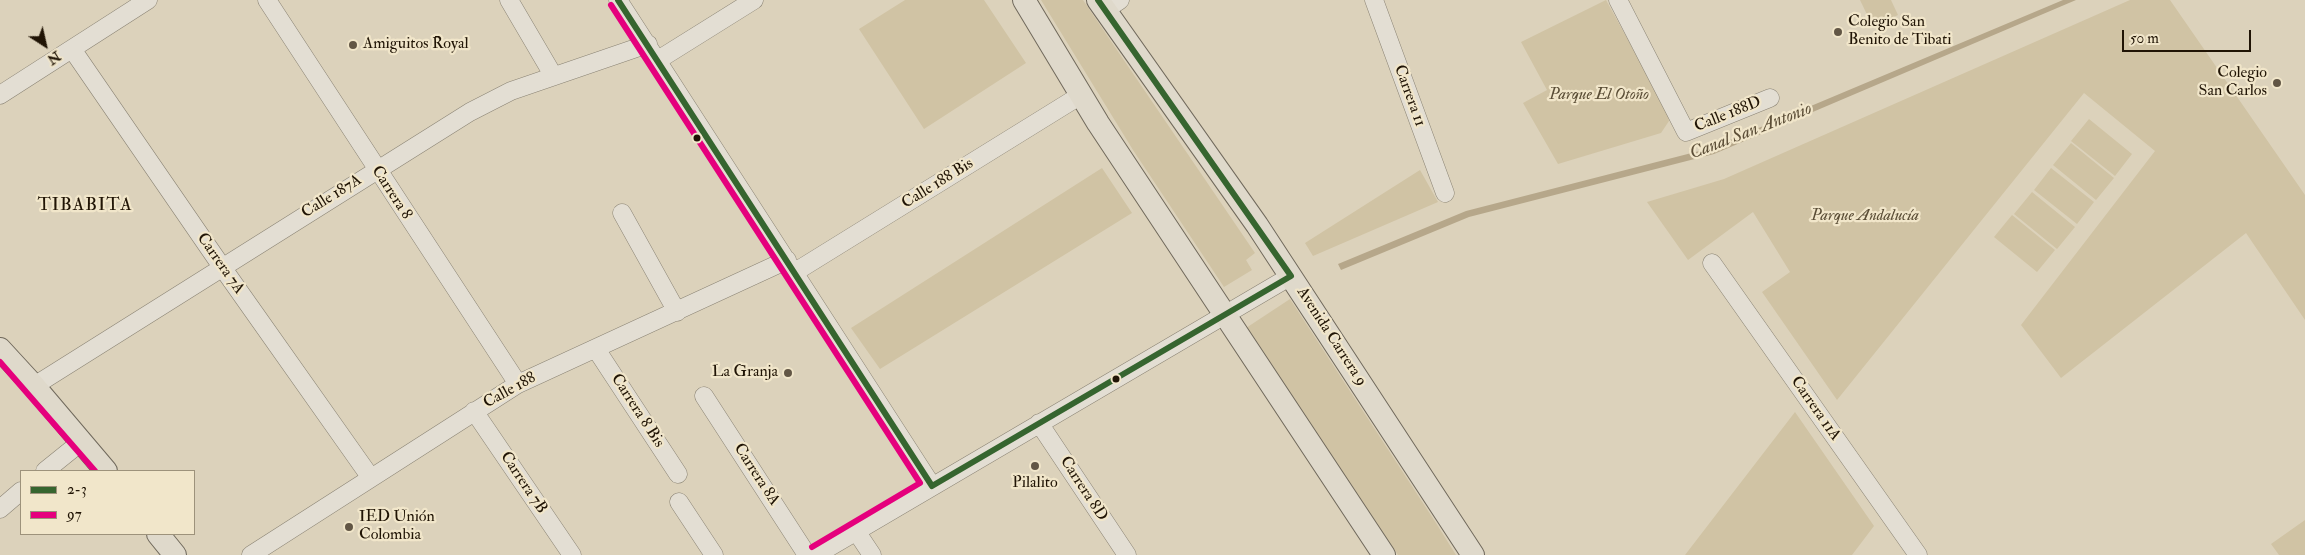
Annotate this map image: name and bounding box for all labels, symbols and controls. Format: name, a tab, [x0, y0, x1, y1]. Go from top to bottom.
place label: Colegio San Benito de Tibati	[1848, 13, 1951, 51]
north arrow	[20, 20, 70, 70]
scale bar	[2125, 20, 2254, 52]
marker: Colegio San Benito de Tibati	[1832, 26, 1844, 38]
text: 50 m	[2130, 29, 2159, 48]
place label: Amiguitos Royal	[363, 35, 469, 55]
marker: Amiguitos Royal	[347, 39, 359, 51]
text: N	[44, 47, 64, 68]
street label: Carrera 11	[1389, 63, 1429, 129]
place label: Colegio San Carlos	[2199, 64, 2267, 102]
marker: Colegio San Carlos	[2271, 77, 2283, 89]
park label: Parque El Otoño	[1549, 86, 1649, 106]
street label: Calle 188D	[1692, 93, 1764, 137]
water label: Canal San Antonio	[1687, 99, 1815, 165]
unlabelled marker	[692, 133, 702, 143]
street label: Calle 188 Bis	[899, 154, 977, 214]
street label: Carrera 8	[367, 163, 415, 223]
street label: Calle 187A	[298, 171, 366, 223]
district label: TIBABITA	[36, 195, 134, 217]
park label: Parque Andalucía	[1811, 207, 1919, 227]
street label: Carrera 7A	[192, 230, 248, 298]
street label: Avenida Carrera 9	[1292, 284, 1370, 390]
place label: La Granja	[712, 363, 778, 383]
marker: La Granja	[782, 367, 794, 379]
street label: Calle 188	[480, 369, 540, 413]
street label: Carrera 8 Bis	[606, 371, 668, 451]
street label: Carrera 11A	[1786, 373, 1844, 445]
unlabelled marker	[1111, 374, 1121, 384]
street label: Carrera 8A	[729, 440, 783, 510]
street label: Carrera 7B	[495, 448, 551, 518]
street label: Carrera 8D	[1055, 453, 1111, 525]
marker: Pilalito	[1029, 460, 1041, 472]
legend	[20, 470, 195, 535]
place label: Pilalito	[1012, 474, 1058, 494]
text: 2-3	[67, 480, 87, 499]
text: 97	[67, 505, 82, 524]
place label: IED Unión Colombia	[359, 508, 435, 546]
marker: IED Unión Colombia	[343, 521, 355, 533]

